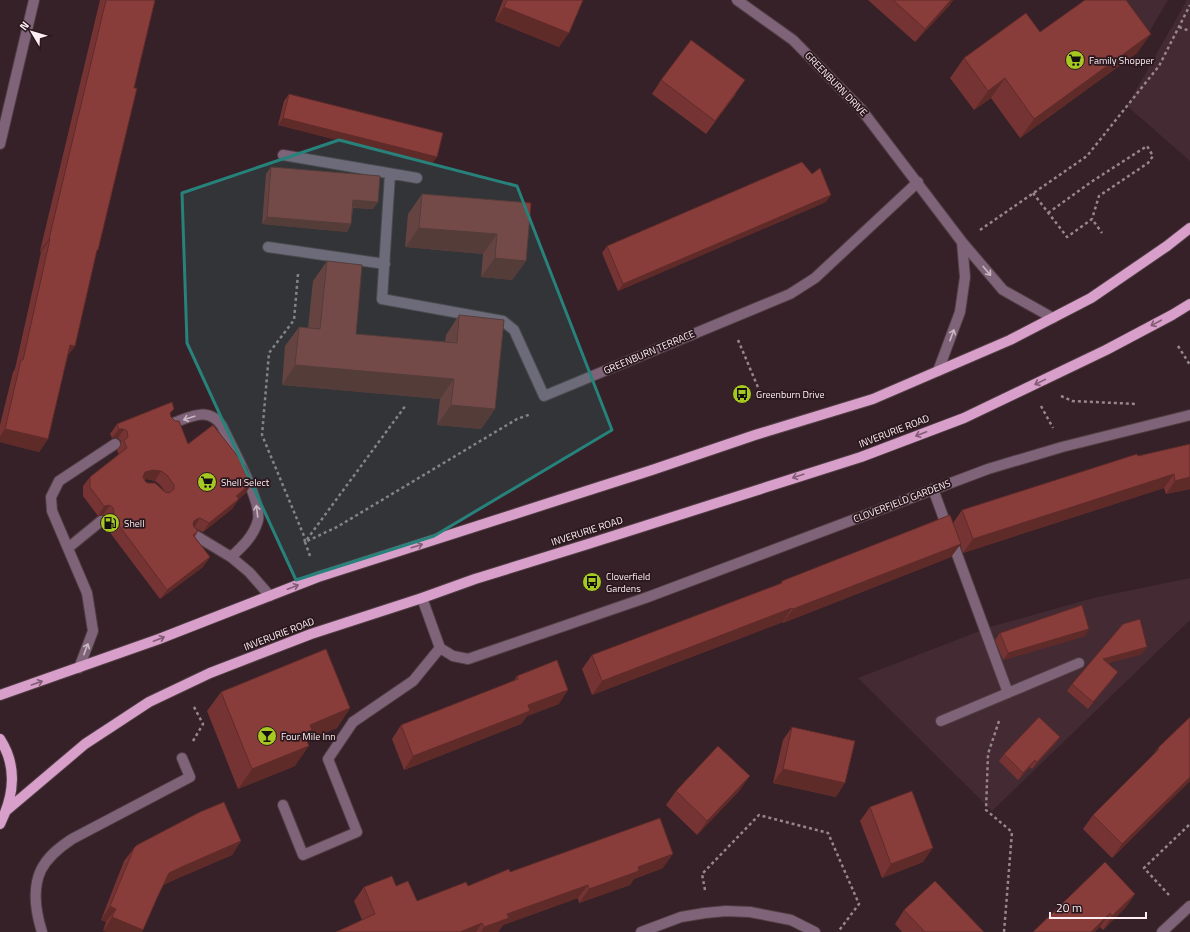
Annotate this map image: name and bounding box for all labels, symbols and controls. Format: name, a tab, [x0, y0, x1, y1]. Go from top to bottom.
north arrow	[12, 12, 52, 52]
text: N	[15, 18, 33, 34]
street label: GREENBURN DRIVE	[801, 48, 871, 120]
supermarket icon: Family Shopper	[1064, 49, 1086, 71]
place label: Family Shopper	[1089, 53, 1154, 68]
one-way arrow	[982, 266, 991, 276]
one-way arrow	[1150, 320, 1162, 327]
street label: GREENBURN TERRACE	[601, 326, 697, 378]
one-way arrow	[948, 329, 956, 341]
one-way arrow	[1035, 379, 1047, 386]
bus stop icon: Greenburn Drive	[731, 383, 753, 405]
place label: Greenburn Drive	[756, 387, 824, 402]
street label: INVERURIE ROAD	[856, 411, 932, 451]
one-way arrow	[183, 415, 196, 422]
one-way arrow	[916, 430, 928, 438]
supermarket icon: Shell Select	[196, 471, 218, 493]
one-way arrow	[792, 473, 805, 480]
place label: Shell Select	[221, 475, 270, 490]
street label: CLOVERFIELD GARDENS	[851, 476, 953, 526]
one-way arrow	[253, 505, 261, 518]
fuel station icon: Shell	[99, 512, 121, 534]
street label: INVERURIE ROAD	[549, 512, 625, 550]
place label: Shell	[124, 516, 144, 531]
one-way arrow	[410, 542, 423, 549]
place label: Cloverfield Gardens	[606, 569, 650, 596]
bus stop icon: Cloverfield Gardens	[581, 571, 603, 593]
one-way arrow	[287, 582, 299, 590]
street label: INVERURIE ROAD	[241, 614, 317, 654]
one-way arrow	[153, 634, 165, 642]
one-way arrow	[83, 644, 91, 656]
one-way arrow	[31, 678, 43, 686]
bar icon: Four Mile Inn	[256, 725, 278, 747]
place label: Four Mile Inn	[281, 729, 336, 744]
scale bar	[1050, 894, 1146, 920]
text: 20 m	[1056, 898, 1082, 917]

